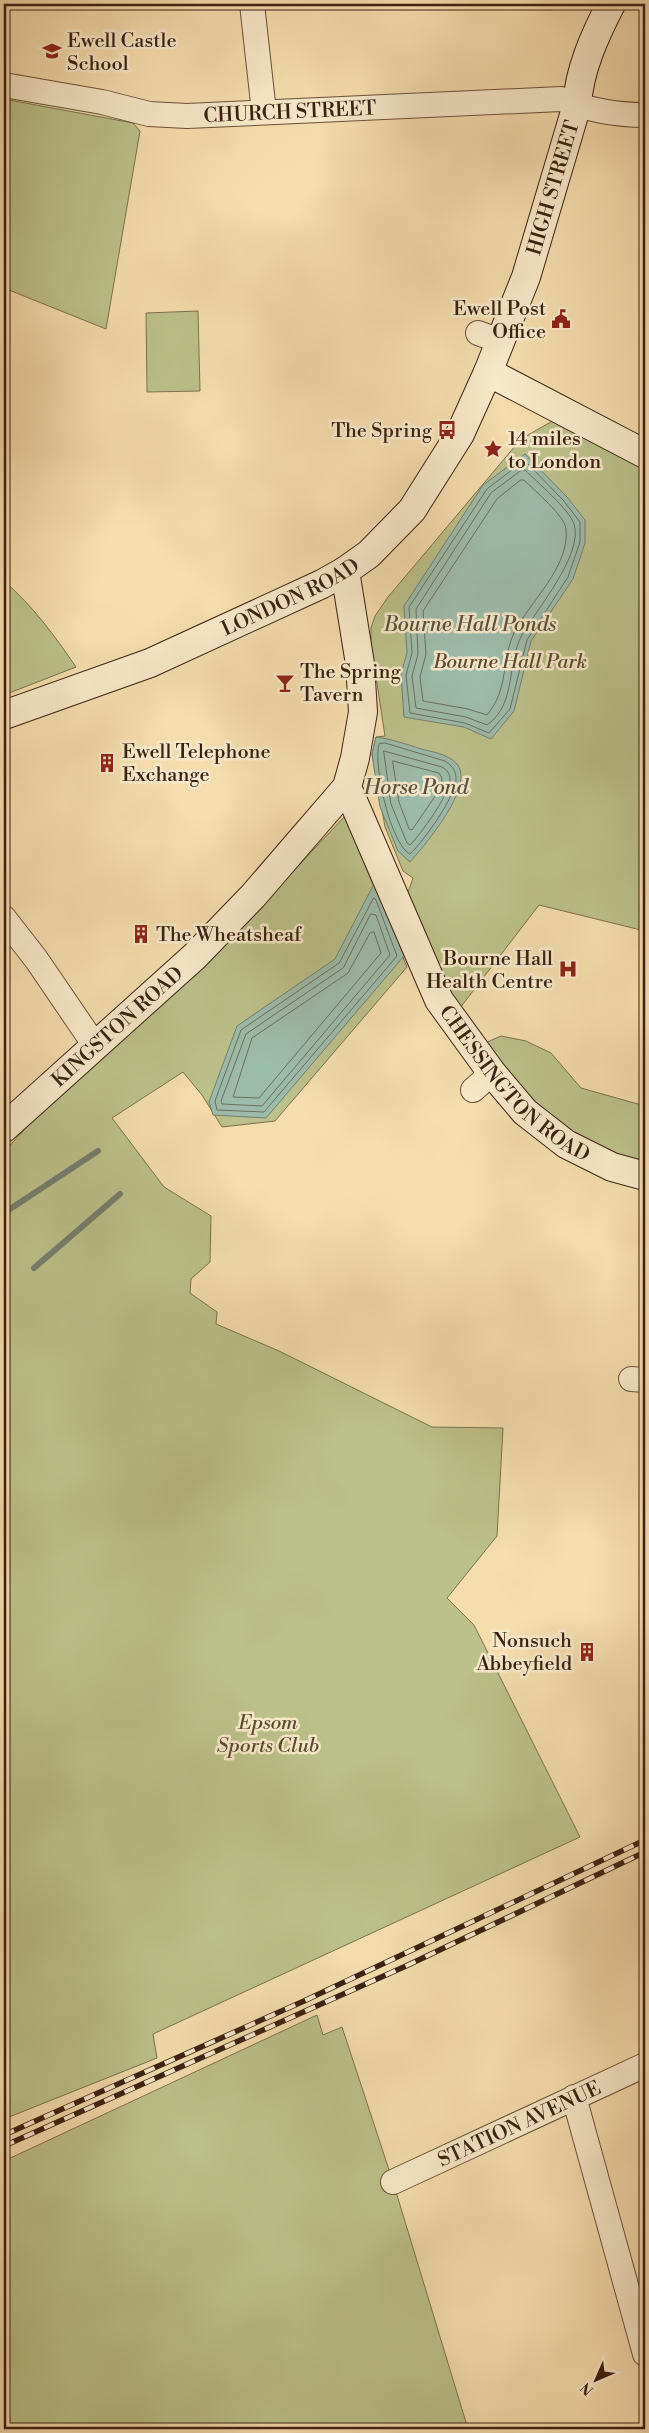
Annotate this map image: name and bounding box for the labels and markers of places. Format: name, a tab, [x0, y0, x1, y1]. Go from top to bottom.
place label: Ewell Castle School	[67, 29, 177, 77]
school or university icon: Ewell Castle School	[41, 40, 63, 62]
place label: Ewell Post Office	[453, 297, 546, 345]
public building icon: Ewell Post Office	[550, 308, 572, 330]
place label: The Spring	[331, 419, 433, 444]
bus stop icon: The Spring	[436, 419, 458, 441]
place label: 14 miles to London	[508, 427, 601, 475]
place icon: 14 miles to London	[482, 438, 504, 460]
place label: The Spring Tavern	[300, 660, 401, 708]
bar icon: The Spring Tavern	[274, 672, 296, 694]
place label: Ewell Telephone Exchange	[122, 740, 271, 788]
building icon: Ewell Telephone Exchange	[96, 752, 118, 774]
building icon: The Wheatsheaf	[130, 923, 152, 945]
place label: The Wheatsheaf	[156, 923, 302, 948]
place label: Bourne Hall Health Centre	[426, 947, 553, 995]
hospital icon: Bourne Hall Health Centre	[557, 958, 579, 980]
place label: Nonsuch Abbeyfield	[475, 1629, 573, 1677]
building icon: Nonsuch Abbeyfield	[576, 1641, 598, 1663]

